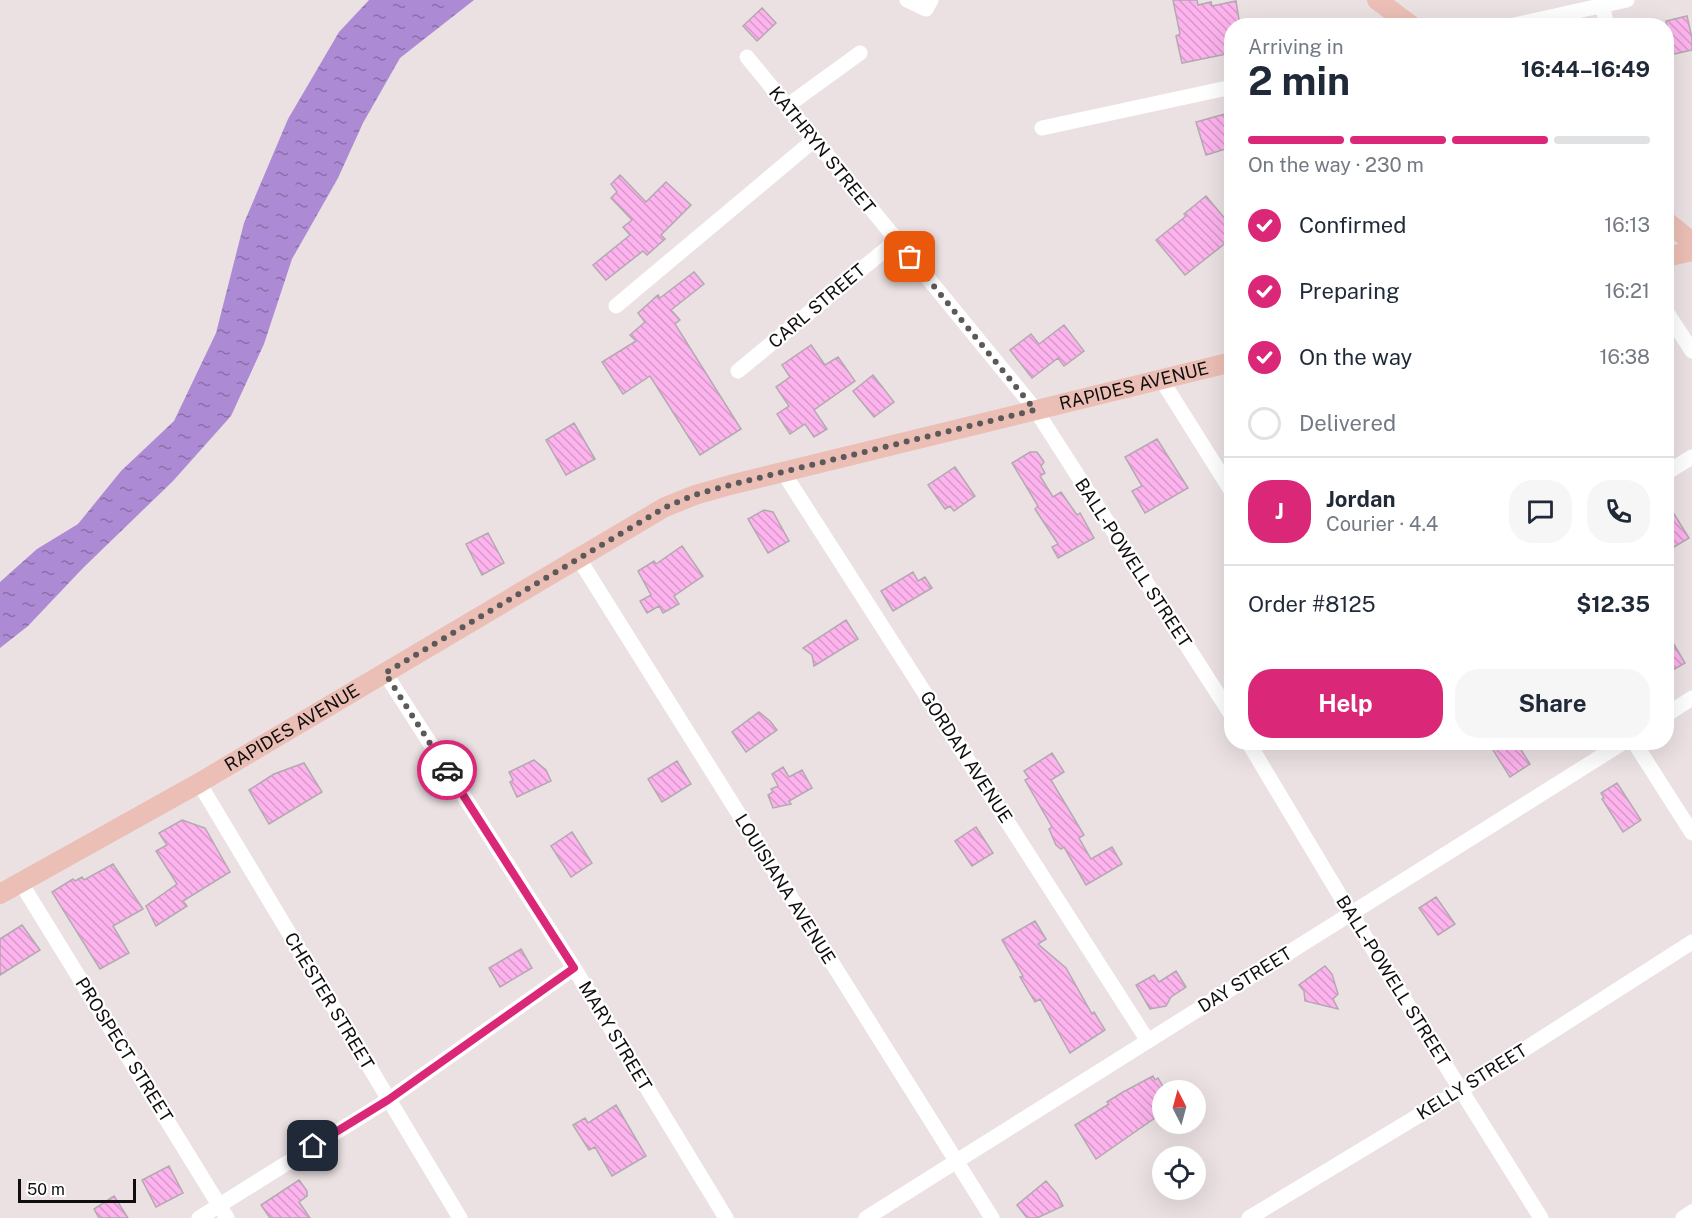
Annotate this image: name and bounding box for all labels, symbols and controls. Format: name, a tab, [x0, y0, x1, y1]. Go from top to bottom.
text: Arriving in	[1248, 35, 1343, 59]
text: 16:44–16:49	[1521, 56, 1650, 82]
text: 2 min	[1248, 58, 1350, 104]
street label: KATHRYN STREET	[765, 82, 880, 218]
text: On the way · 230 m	[1248, 153, 1424, 177]
icon: check	[1248, 209, 1281, 242]
text: Confirmed	[1299, 212, 1406, 238]
text: 16:13	[1604, 213, 1650, 237]
pin	[884, 231, 935, 282]
icon: bag	[893, 240, 926, 273]
street label: CARL STREET	[764, 259, 870, 352]
icon: check	[1248, 275, 1281, 308]
text: Preparing	[1299, 278, 1400, 304]
text: 16:21	[1604, 279, 1650, 303]
icon: check	[1248, 341, 1281, 374]
text: On the way	[1299, 344, 1412, 370]
text: 16:38	[1599, 345, 1650, 369]
street label: RAPIDES AVENUE	[1057, 357, 1211, 414]
text: Delivered	[1299, 410, 1396, 436]
street label: BALL-POWELL STREET	[1071, 474, 1196, 652]
button: chat	[1509, 480, 1572, 543]
button: phone	[1587, 480, 1650, 543]
text: Jordan	[1326, 486, 1395, 512]
text: J	[1275, 498, 1284, 524]
text: Courier · 4.4	[1326, 512, 1438, 536]
text: Order #8125	[1248, 591, 1376, 617]
text: $12.35	[1576, 591, 1650, 617]
button: Help	[1248, 669, 1443, 738]
button: Share	[1455, 669, 1650, 738]
street label: RAPIDES AVENUE	[221, 679, 363, 776]
street label: GORDAN AVENUE	[916, 687, 1017, 826]
courier	[417, 740, 477, 800]
icon: car	[431, 754, 464, 787]
street label: LOUISIANA AVENUE	[731, 810, 840, 968]
street label: BALL-POWELL STREET	[1332, 891, 1455, 1070]
street label: CHESTER STREET	[280, 929, 379, 1073]
street label: DAY STREET	[1194, 942, 1296, 1017]
street label: PROSPECT STREET	[71, 974, 178, 1126]
street label: MARY STREET	[575, 977, 656, 1094]
street label: KELLY STREET	[1413, 1039, 1531, 1124]
north arrow	[1152, 1080, 1206, 1134]
map controls	[1152, 1080, 1206, 1200]
pin	[287, 1120, 338, 1171]
icon: home	[296, 1129, 329, 1162]
button: locate	[1152, 1146, 1206, 1200]
scale bar	[18, 1176, 136, 1204]
text: 50 m	[27, 1180, 65, 1199]

